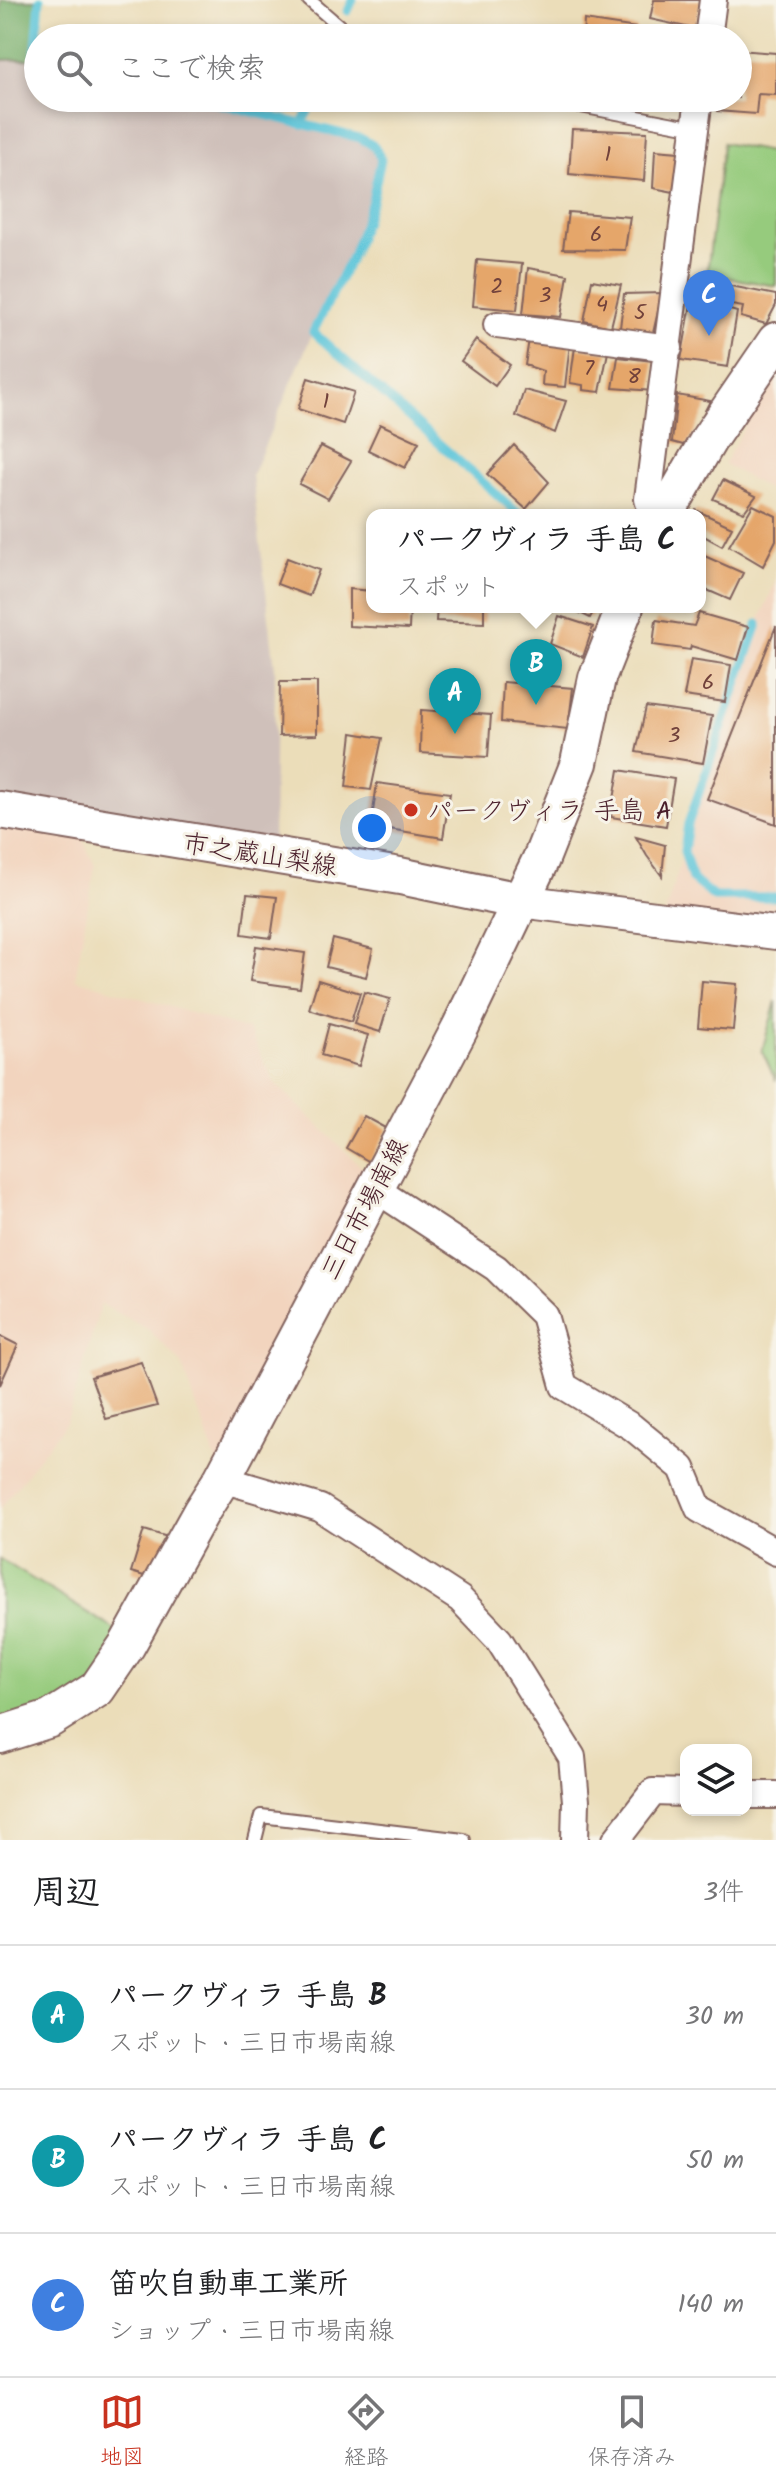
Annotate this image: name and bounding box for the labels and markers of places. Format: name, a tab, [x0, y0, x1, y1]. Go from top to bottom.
pin: C	[683, 270, 735, 336]
pin: B	[510, 639, 562, 705]
pin: A	[429, 668, 481, 734]
place label: パークヴィラ 手島 A	[427, 791, 672, 833]
marker: パークヴィラ 手島 A	[402, 801, 420, 819]

